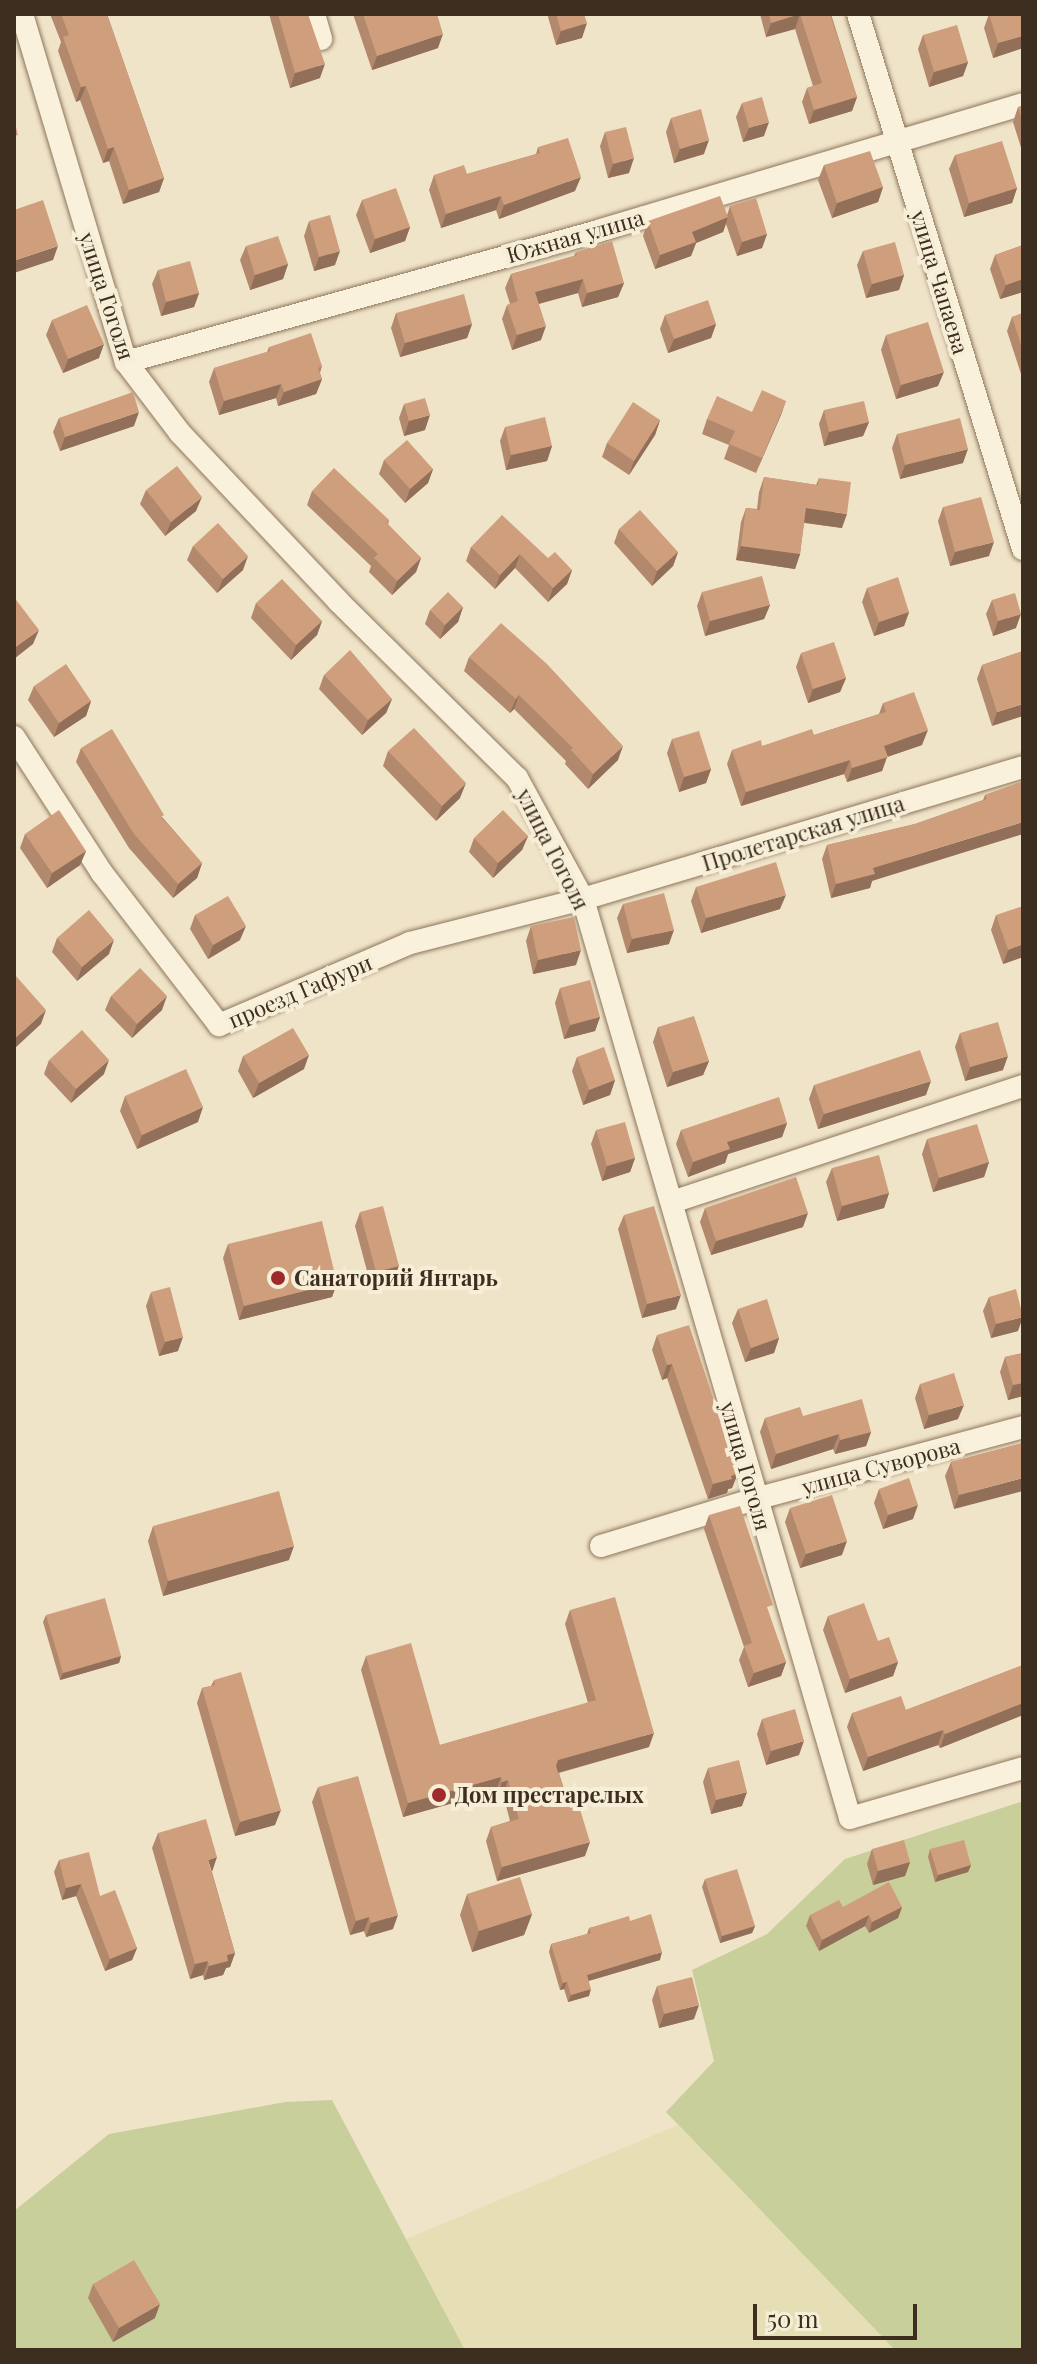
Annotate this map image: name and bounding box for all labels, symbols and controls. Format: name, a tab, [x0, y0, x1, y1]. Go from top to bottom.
street label: Южная улица	[503, 204, 647, 268]
street label: улица Чапаева	[906, 207, 974, 357]
street label: улица Гоголя	[74, 229, 140, 363]
street label: улица Гоголя	[511, 784, 595, 914]
street label: Пролетарская улица	[699, 790, 907, 876]
street label: проезд Гафури	[224, 949, 376, 1033]
place label: Санаторий Янтарь	[294, 1265, 498, 1291]
marker: Санаторий Янтарь	[269, 1269, 287, 1287]
street label: улица Гоголя	[715, 1399, 777, 1533]
street label: улица Суворова	[799, 1432, 963, 1500]
place label: Дом престарелых	[455, 1782, 644, 1808]
marker: Дом престарелых	[430, 1786, 448, 1804]
scale bar	[757, 2288, 921, 2338]
text: 50 m	[767, 2302, 819, 2334]

